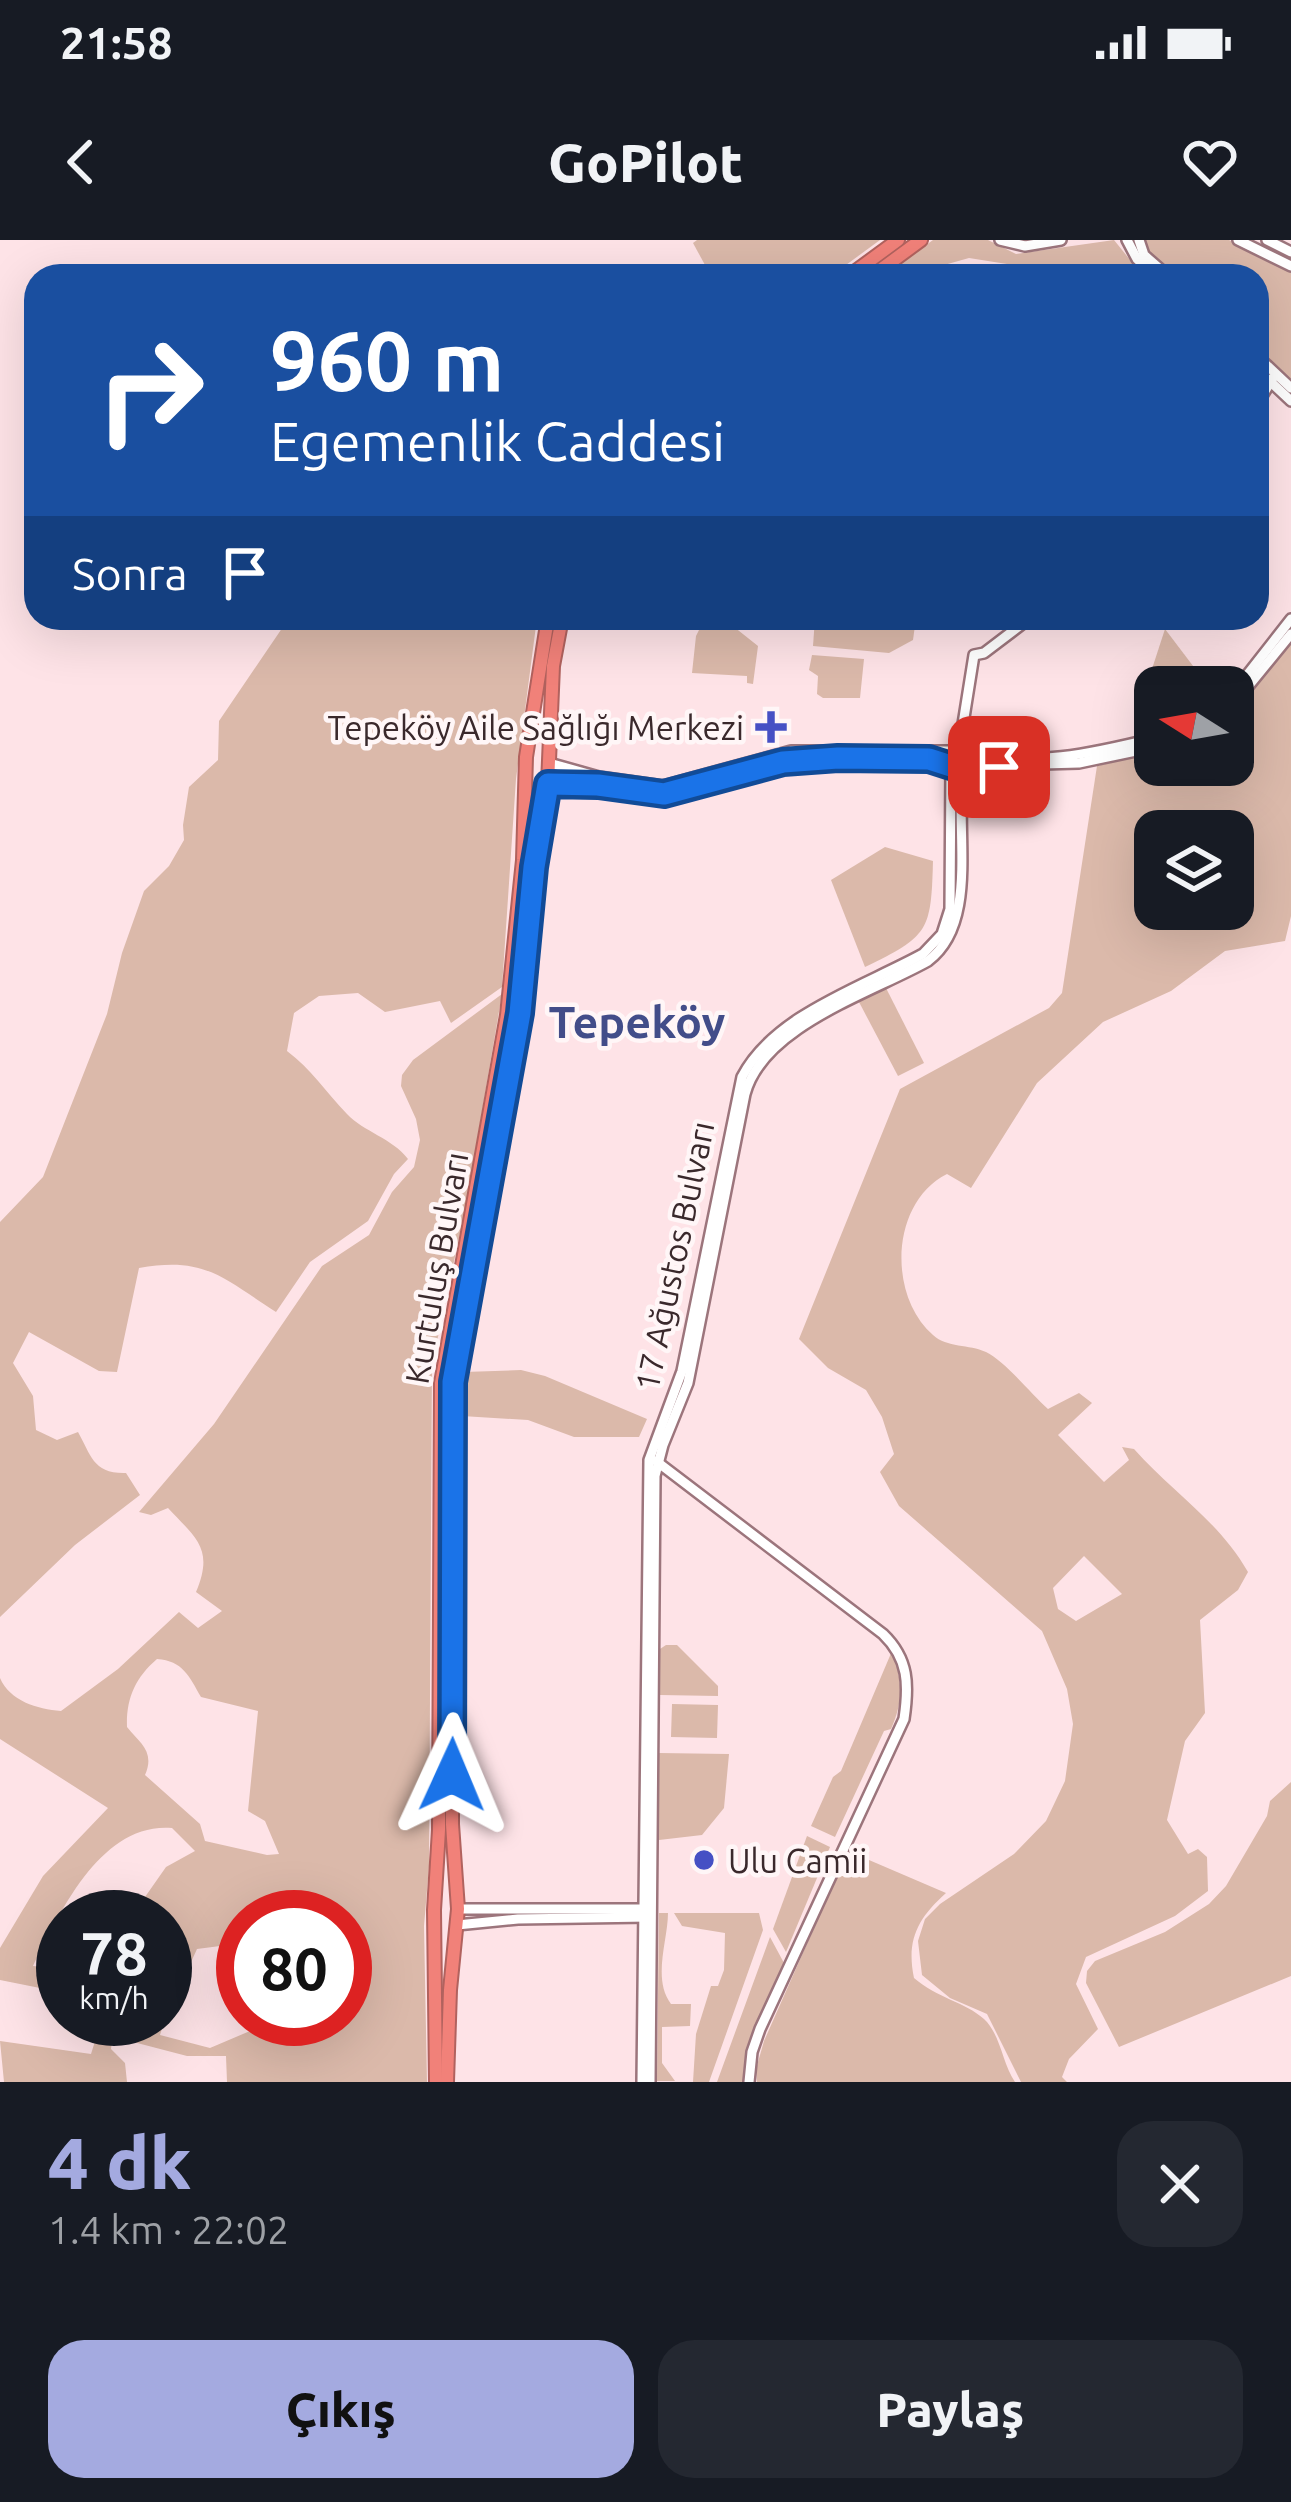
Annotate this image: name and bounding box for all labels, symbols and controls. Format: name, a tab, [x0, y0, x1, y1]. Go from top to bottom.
text: 21:58	[60, 17, 173, 68]
icon: back	[48, 129, 114, 195]
icon: heart	[1177, 129, 1243, 195]
text: GoPilot	[548, 132, 743, 192]
icon: right	[72, 312, 228, 468]
text: 960 m	[270, 313, 504, 407]
text: Egemenlik Caddesi	[270, 411, 725, 471]
icon: arrive	[212, 540, 278, 606]
text: Sonra	[72, 548, 188, 599]
north arrow	[1134, 666, 1254, 786]
map controls	[1134, 666, 1254, 930]
place label: Tepeköy Aile Sağlığı Merkezi	[328, 709, 744, 746]
marker: Tepeköy Aile Sağlığı Merkezi	[755, 711, 787, 743]
pin	[948, 716, 1050, 818]
icon: arrive	[966, 734, 1032, 800]
button: layers	[1134, 810, 1254, 930]
district label: Tepeköy	[548, 996, 726, 1047]
street label: 17 Ağustos Bulvarı	[627, 1118, 721, 1394]
street label: Kurtuluş Bulvarı	[397, 1149, 475, 1387]
position arrow	[389, 1712, 515, 1838]
place label: Ulu Camii	[728, 1842, 867, 1879]
marker: Ulu Camii	[691, 1847, 717, 1873]
speed limit sign: 80	[216, 1890, 372, 2046]
text: 78	[80, 1919, 148, 1986]
text: km/h	[79, 1981, 149, 2015]
button: close	[1117, 2121, 1243, 2247]
text: 4 dk	[48, 2122, 191, 2203]
text: 1.4 km · 22:02	[48, 2208, 289, 2251]
button: Çıkış	[48, 2340, 634, 2478]
button: Paylaş	[658, 2340, 1243, 2478]

